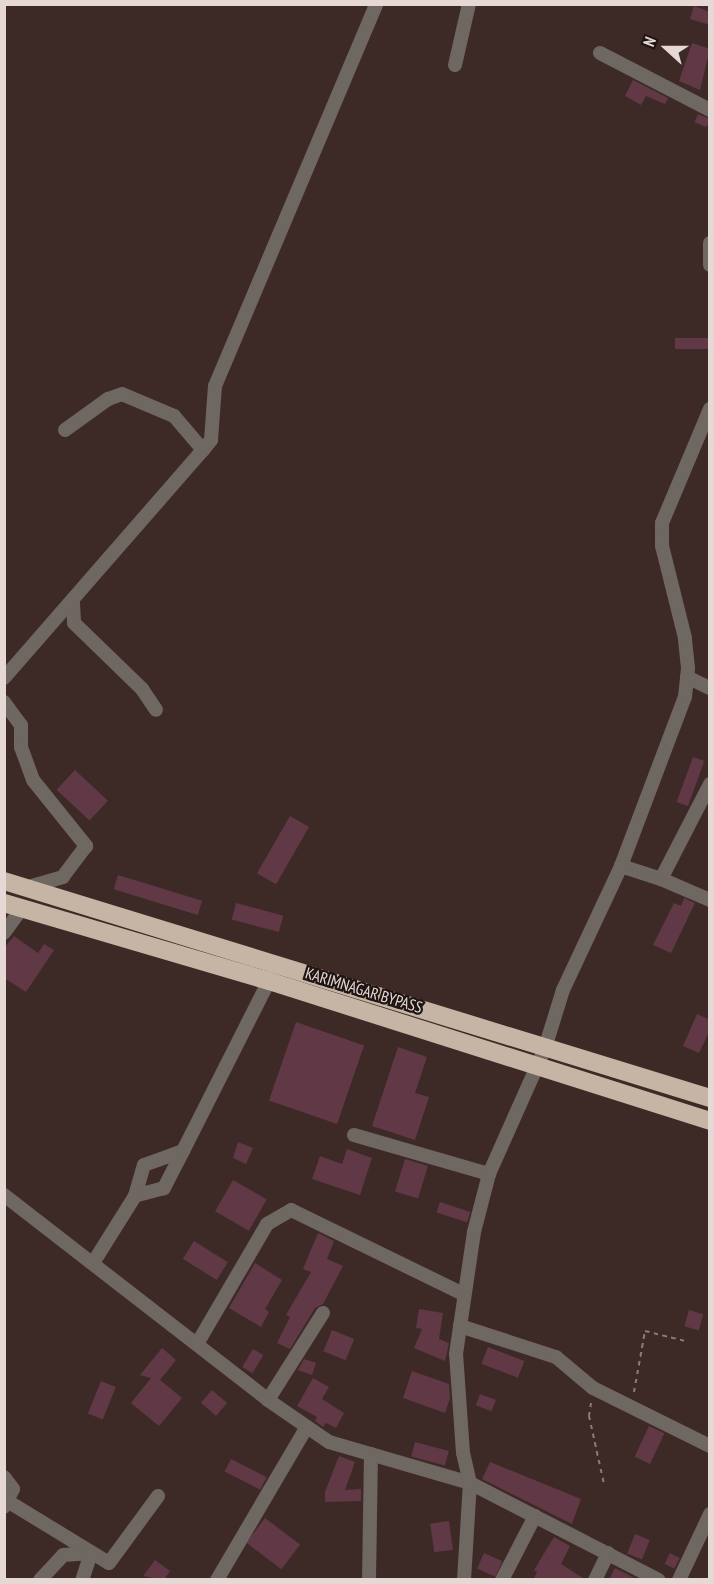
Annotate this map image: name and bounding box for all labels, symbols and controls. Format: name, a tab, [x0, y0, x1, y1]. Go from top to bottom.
north arrow	[636, 18, 696, 78]
text: N	[638, 34, 660, 49]
street label: KARIMNAGAR BYPASS	[303, 963, 425, 1017]

